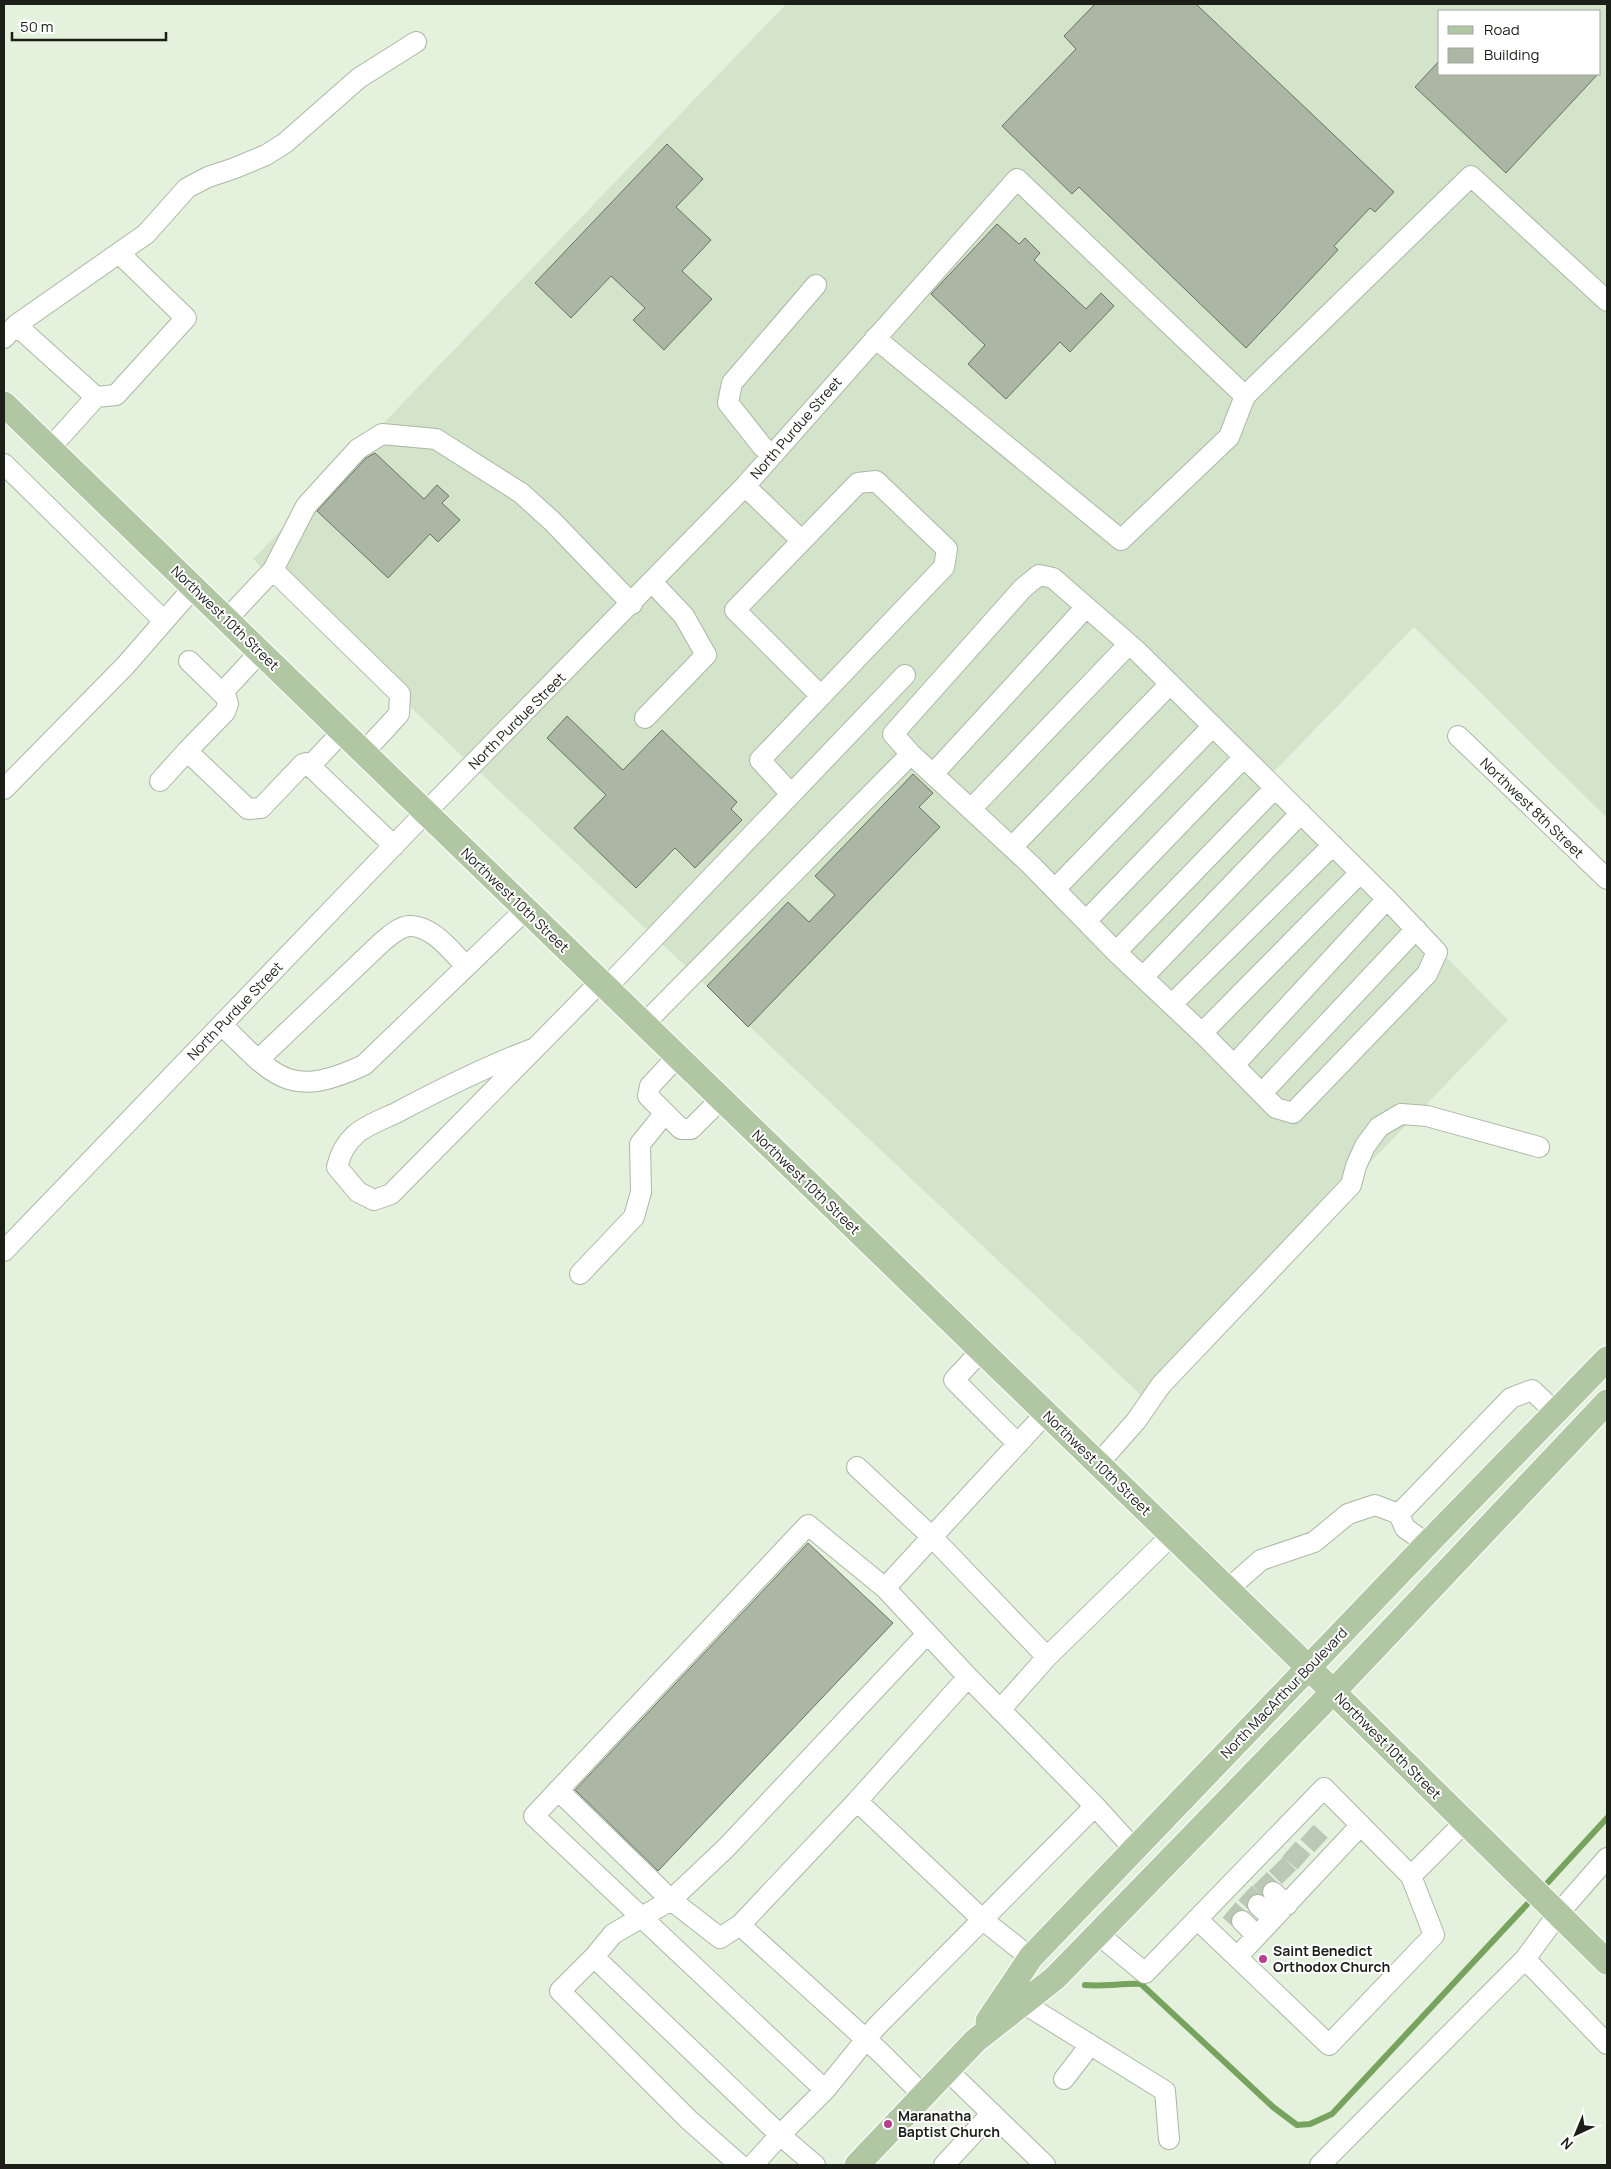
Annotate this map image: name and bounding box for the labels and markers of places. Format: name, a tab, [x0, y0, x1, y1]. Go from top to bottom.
place label: Saint Benedict Orthodox Church	[1273, 1941, 1390, 1976]
marker: Saint Benedict Orthodox Church	[1257, 1953, 1269, 1965]
place label: Maranatha Baptist Church	[898, 2106, 1000, 2141]
marker: Maranatha Baptist Church	[882, 2118, 894, 2130]

